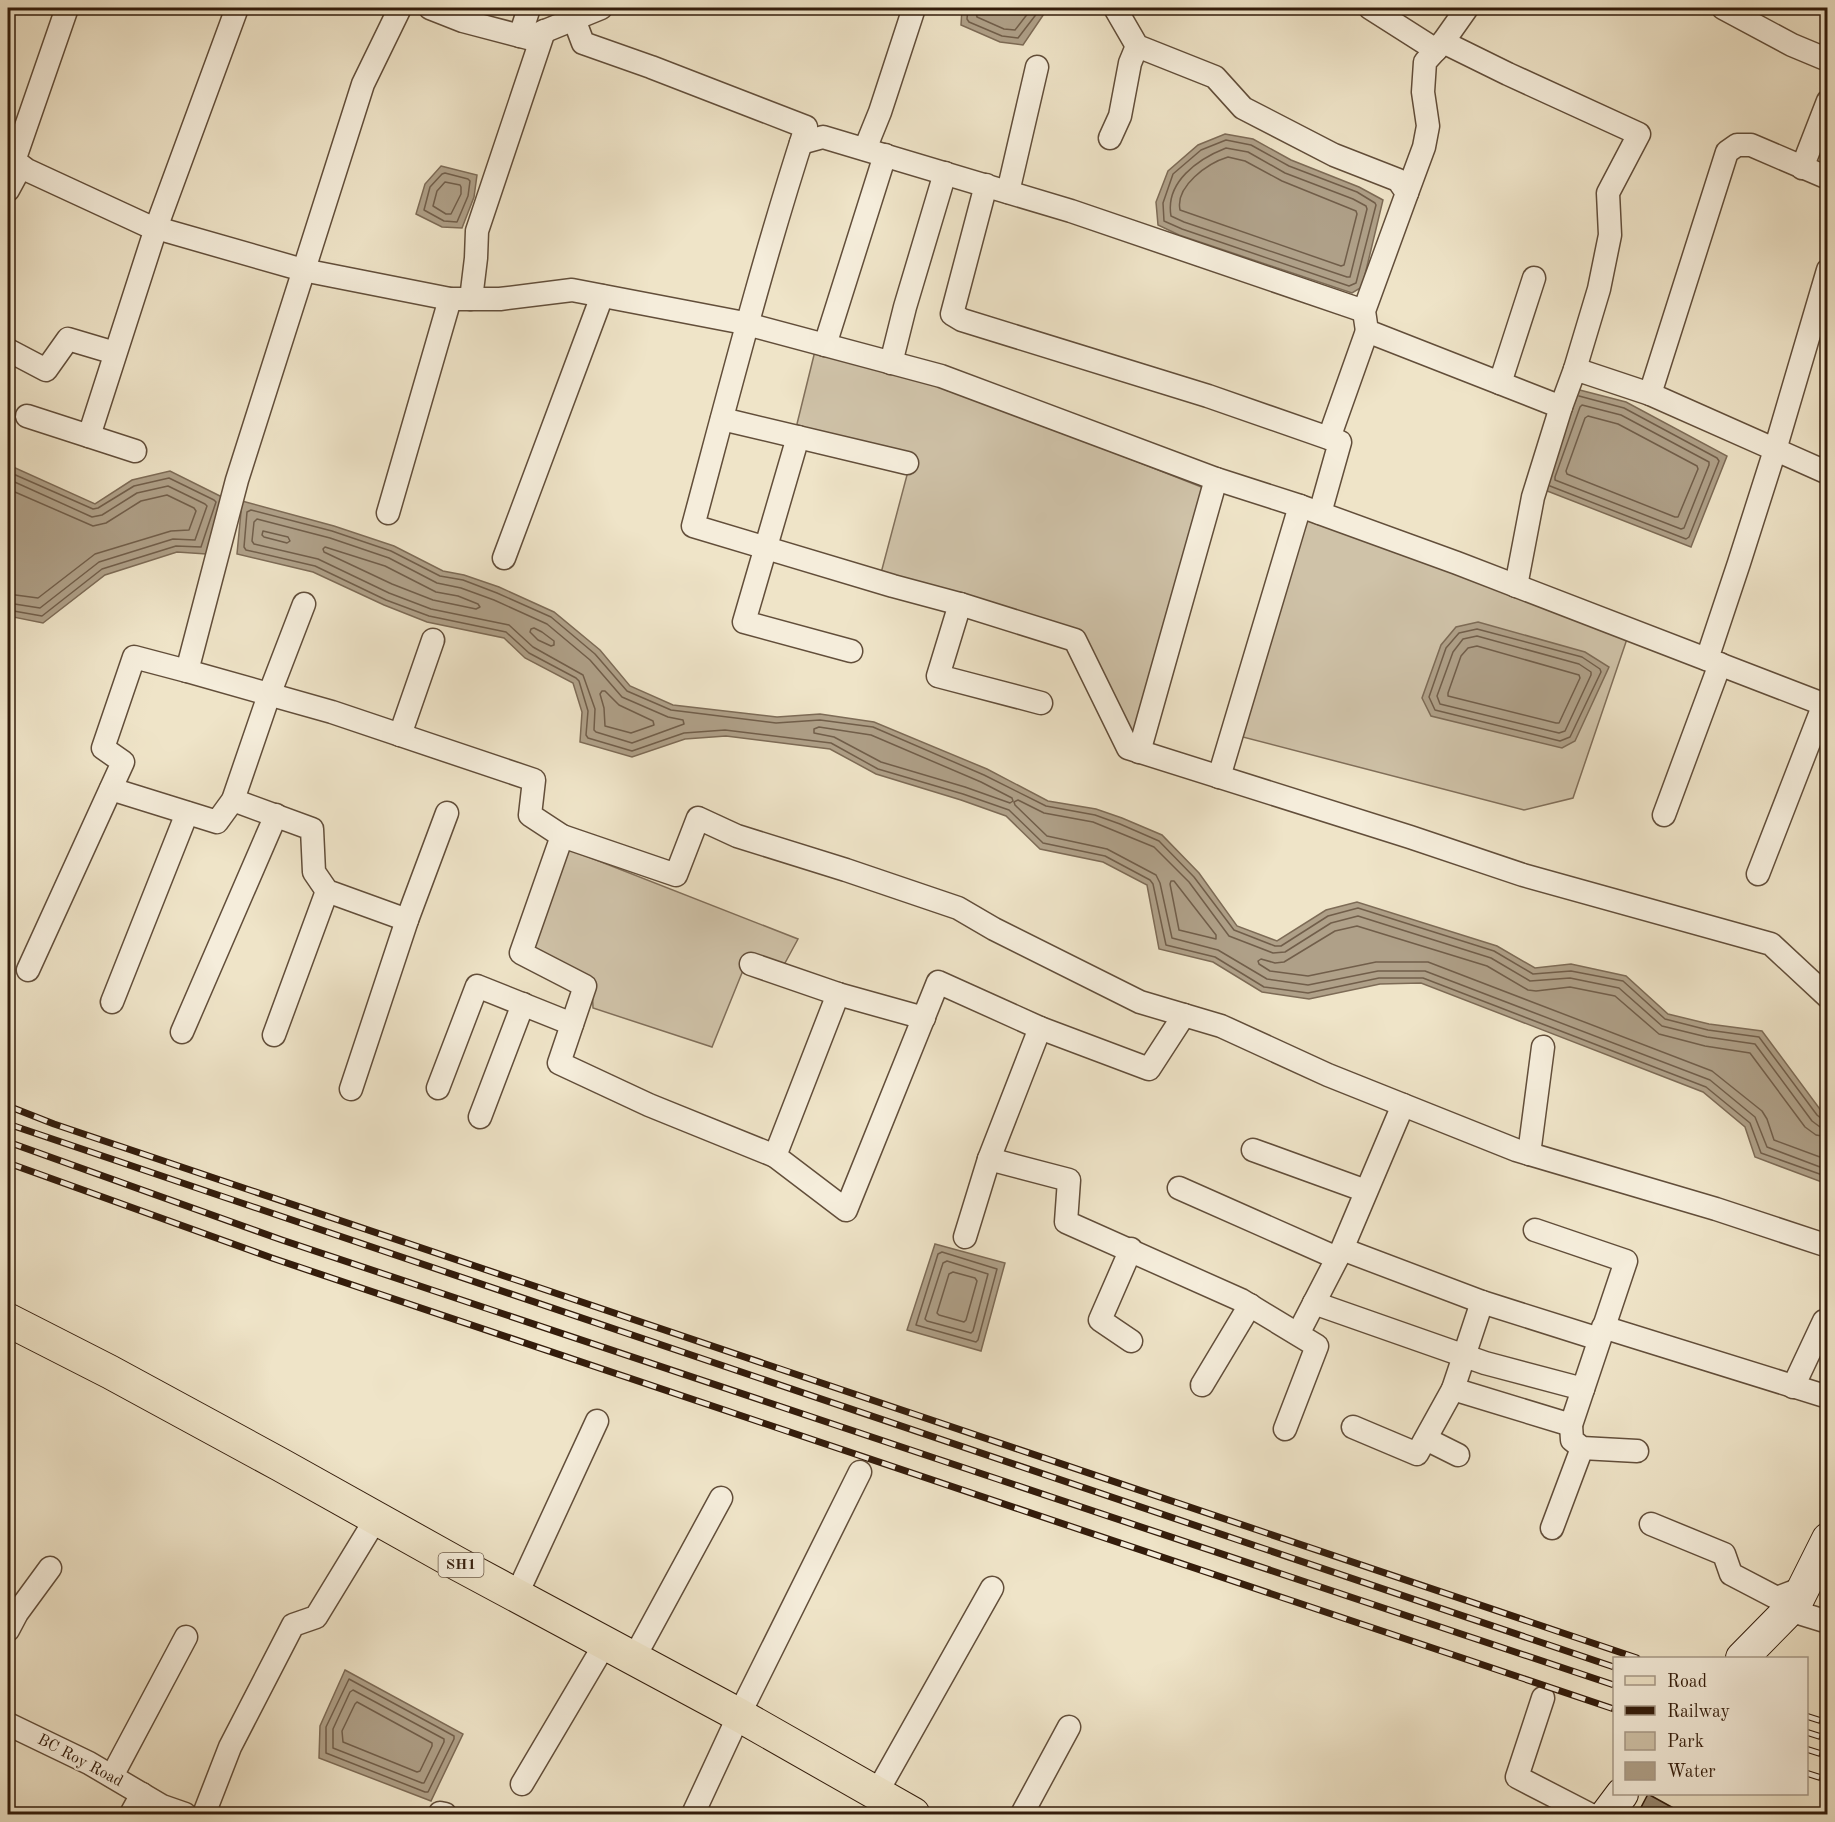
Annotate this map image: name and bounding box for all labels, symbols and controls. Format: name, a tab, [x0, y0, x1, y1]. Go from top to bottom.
road number: SH1	[438, 1553, 484, 1577]
legend	[1613, 1657, 1808, 1795]
text: Road	[1667, 1673, 1707, 1691]
text: Railway	[1667, 1703, 1730, 1721]
street label: BC Roy Road	[35, 1732, 125, 1790]
text: Park	[1667, 1733, 1704, 1751]
text: Water	[1667, 1763, 1716, 1781]

